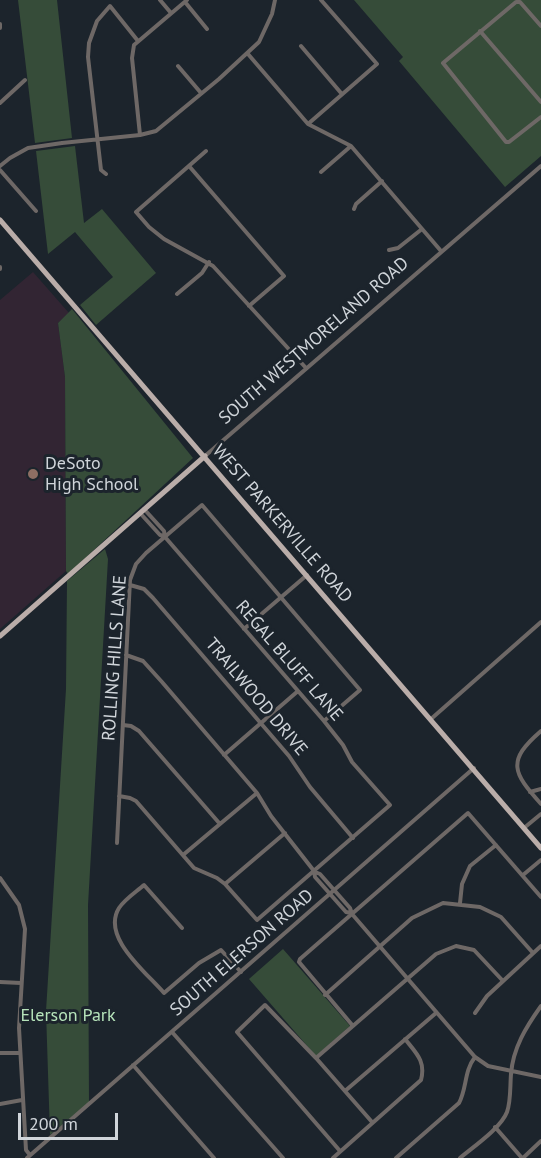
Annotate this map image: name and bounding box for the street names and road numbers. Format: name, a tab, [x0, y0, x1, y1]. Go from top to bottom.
street label: SOUTH WESTMORELAND ROAD	[215, 253, 413, 429]
street label: WEST PARKERVILLE ROAD	[208, 441, 356, 607]
street label: ROLLING HILLS LANE	[98, 574, 132, 742]
street label: REGAL BLUFF LANE	[231, 596, 347, 726]
street label: TRAILWOOD DRIVE	[200, 634, 312, 760]
street label: SOUTH ELERSON ROAD	[166, 885, 318, 1021]

